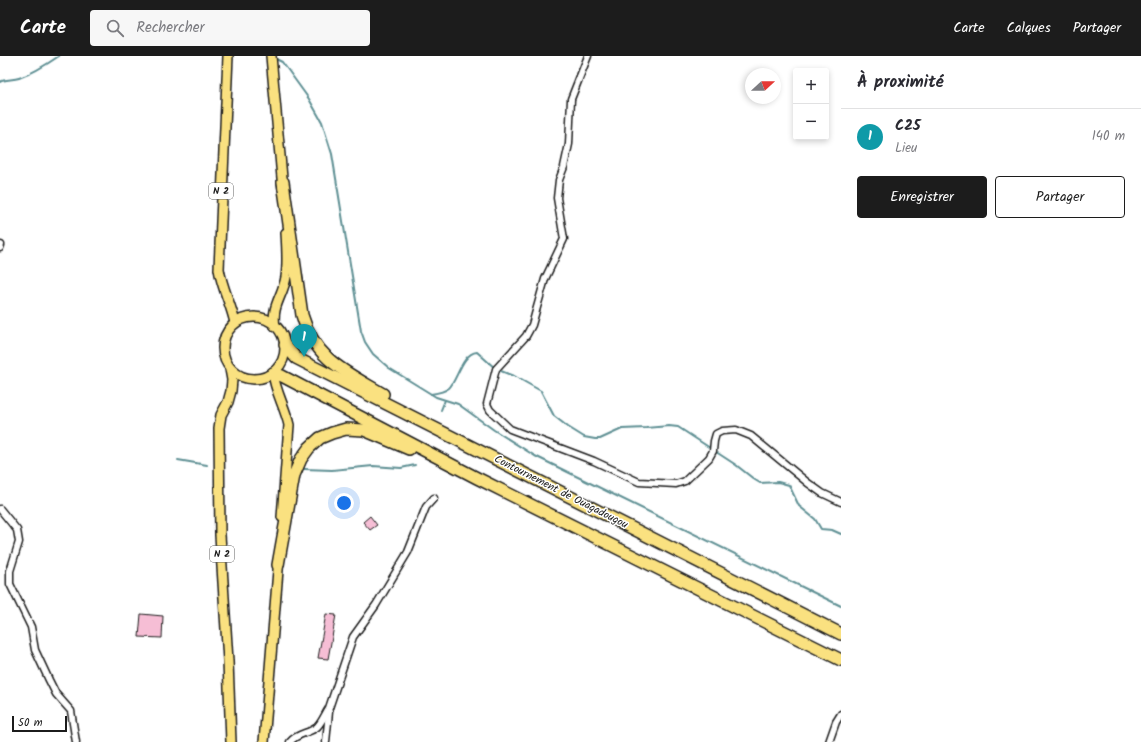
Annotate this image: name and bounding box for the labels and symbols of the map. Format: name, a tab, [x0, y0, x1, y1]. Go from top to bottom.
north arrow	[745, 68, 781, 104]
road number: N 2	[209, 183, 233, 199]
pin: 1	[291, 324, 317, 357]
street label: Contournement de Ouagadougou	[491, 450, 632, 534]
your location	[334, 493, 354, 513]
road number: N 2	[210, 546, 234, 562]
scale bar	[12, 714, 67, 733]

